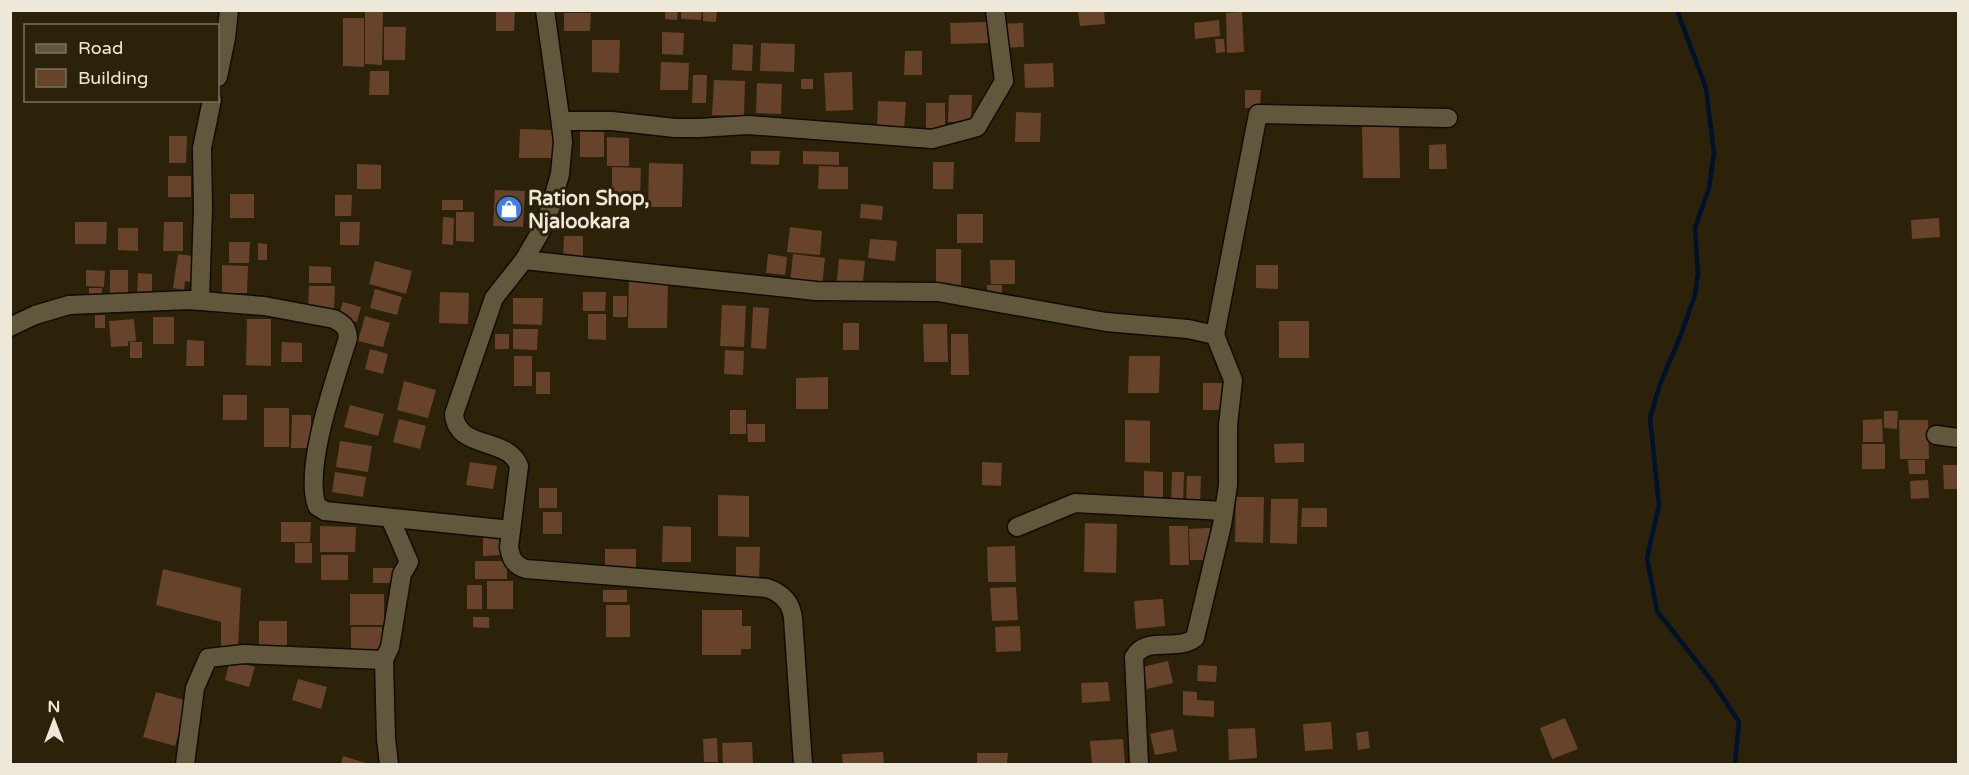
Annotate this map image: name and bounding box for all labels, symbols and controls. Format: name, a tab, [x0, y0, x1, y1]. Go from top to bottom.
legend	[24, 24, 219, 102]
text: Road	[78, 37, 123, 59]
text: Building	[78, 67, 148, 89]
place label: Ration Shop, Njalookara	[528, 187, 650, 234]
shop icon: Ration Shop, Njalookara	[494, 194, 524, 224]
north arrow	[24, 691, 84, 751]
text: N	[48, 697, 60, 717]

